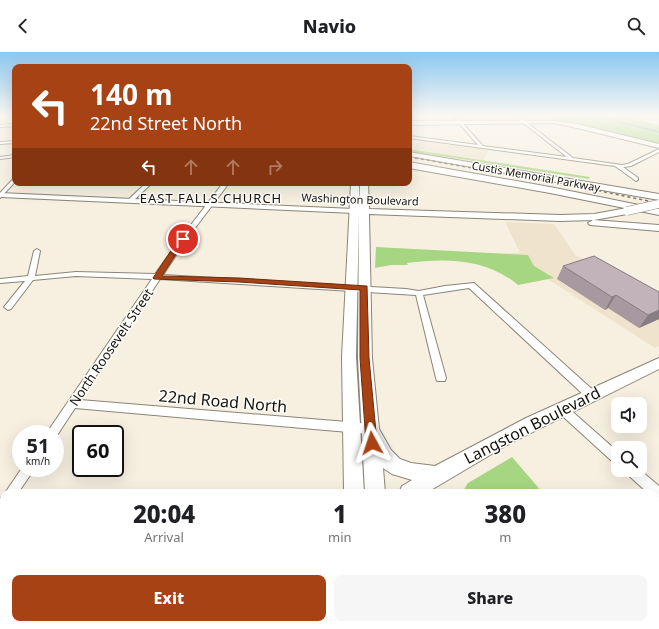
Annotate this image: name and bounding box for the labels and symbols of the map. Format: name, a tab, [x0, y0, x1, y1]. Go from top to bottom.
street label: Custis Memorial Parkway	[471, 157, 602, 195]
district label: EAST FALLS CHURCH	[140, 189, 282, 207]
street label: Washington Boulevard	[301, 189, 419, 209]
pin	[166, 222, 200, 256]
street label: North Roosevelt Street	[65, 285, 157, 409]
street label: Langston Boulevard	[460, 381, 604, 469]
street label: 22nd Road North	[158, 384, 288, 418]
position arrow	[351, 422, 393, 464]
speed limit sign: 60	[72, 425, 124, 477]

